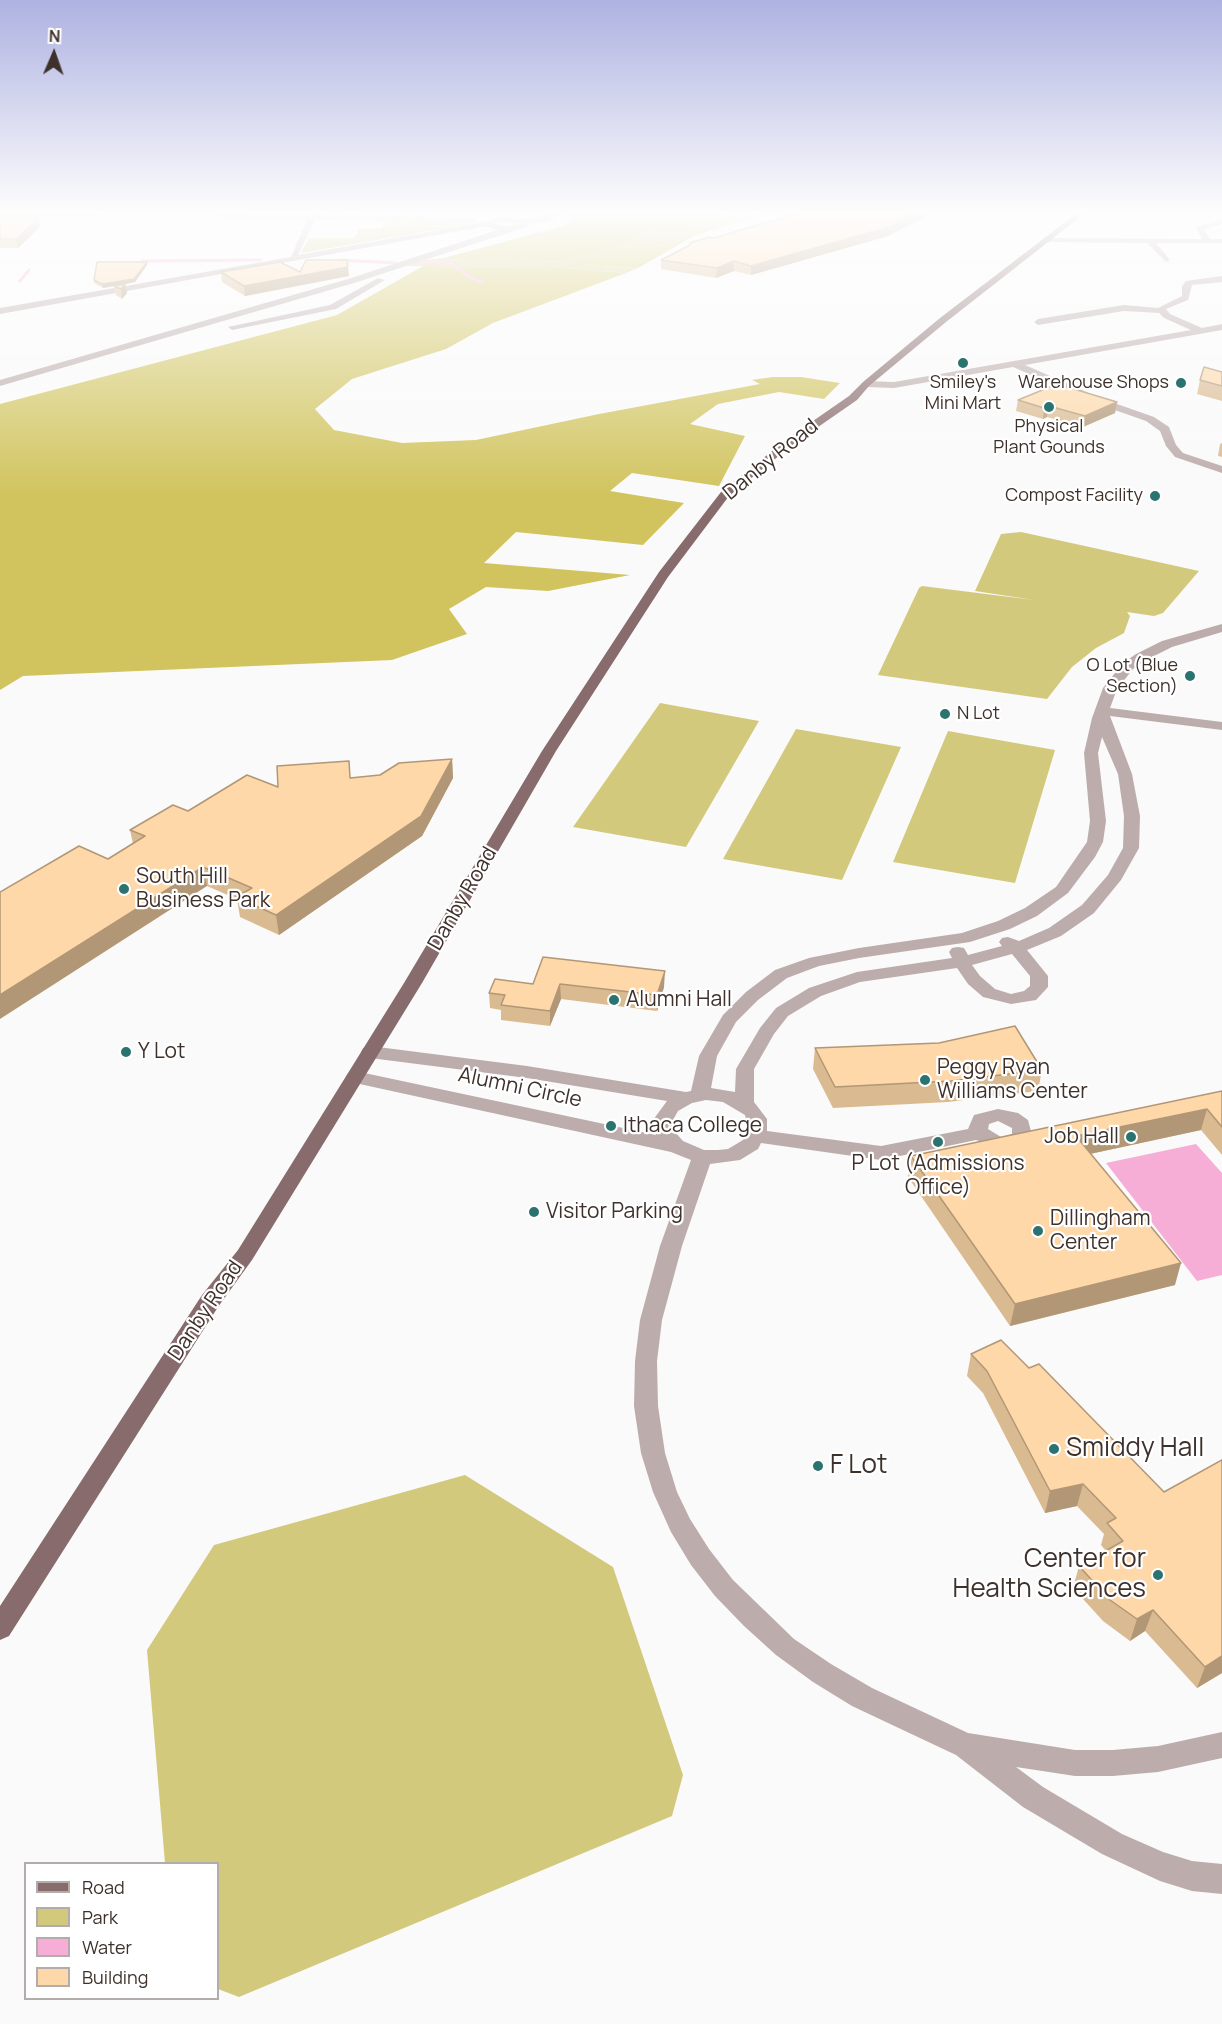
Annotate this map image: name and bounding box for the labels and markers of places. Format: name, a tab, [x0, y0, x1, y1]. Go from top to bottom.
marker: Smiley's Mini Mart	[956, 356, 970, 370]
place label: Smiley's Mini Mart	[925, 372, 1001, 415]
place label: Warehouse Shops	[1018, 372, 1169, 394]
marker: Warehouse Shops	[1174, 376, 1188, 390]
marker: Physical Plant Gounds	[1042, 400, 1056, 414]
place label: Physical Plant Gounds	[993, 416, 1105, 458]
place label: Compost Facility	[1005, 485, 1143, 507]
marker: Compost Facility	[1148, 489, 1162, 503]
place label: O Lot (Blue Section)	[1087, 655, 1178, 698]
marker: O Lot (Blue Section)	[1183, 669, 1197, 683]
place label: N Lot	[957, 703, 1000, 725]
marker: N Lot	[938, 707, 952, 721]
place label: South Hill Business Park	[136, 864, 270, 914]
marker: South Hill Business Park	[117, 882, 131, 896]
place label: Alumni Hall	[626, 987, 732, 1013]
marker: Alumni Hall	[607, 993, 621, 1007]
place label: Y Lot	[138, 1039, 185, 1065]
marker: Y Lot	[119, 1045, 133, 1059]
place label: Peggy Ryan Williams Center	[937, 1055, 1088, 1105]
marker: Peggy Ryan Williams Center	[918, 1073, 932, 1087]
place label: Ithaca College	[623, 1113, 762, 1139]
marker: Ithaca College	[604, 1119, 618, 1133]
place label: Job Hall	[1044, 1124, 1119, 1150]
marker: Job Hall	[1124, 1130, 1138, 1144]
marker: P Lot (Admissions Office)	[931, 1135, 945, 1149]
place label: P Lot (Admissions Office)	[852, 1151, 1024, 1201]
place label: Visitor Parking	[546, 1199, 683, 1225]
marker: Visitor Parking	[527, 1205, 541, 1219]
place label: Dillingham Center	[1050, 1206, 1151, 1256]
marker: Dillingham Center	[1031, 1224, 1045, 1238]
place label: Smiddy Hall	[1066, 1433, 1204, 1465]
marker: Smiddy Hall	[1047, 1442, 1061, 1456]
place label: F Lot	[830, 1450, 887, 1482]
marker: F Lot	[811, 1459, 825, 1473]
place label: Center for Health Sciences	[953, 1544, 1146, 1606]
marker: Center for Health Sciences	[1151, 1568, 1165, 1582]

